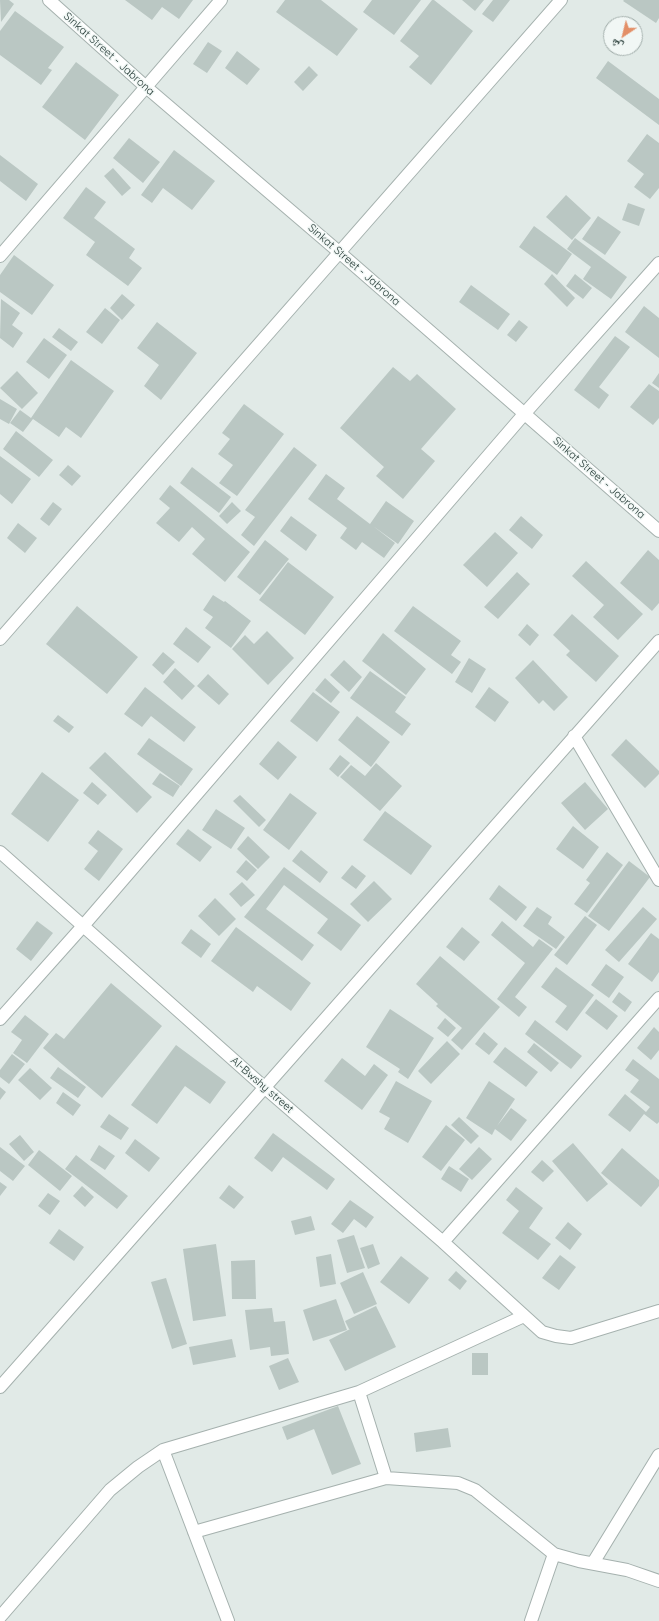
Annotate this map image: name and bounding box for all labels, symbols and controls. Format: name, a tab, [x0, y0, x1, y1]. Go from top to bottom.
street label: Sinkat Street - Jabrona	[61, 10, 157, 98]
north arrow	[603, 16, 643, 56]
text: ش	[608, 36, 625, 54]
street label: Sinkat Street - Jabrona	[305, 221, 403, 309]
street label: Sinkat Street - Jabrona	[550, 434, 648, 522]
street label: Al-Bwshy street	[228, 1054, 296, 1116]

